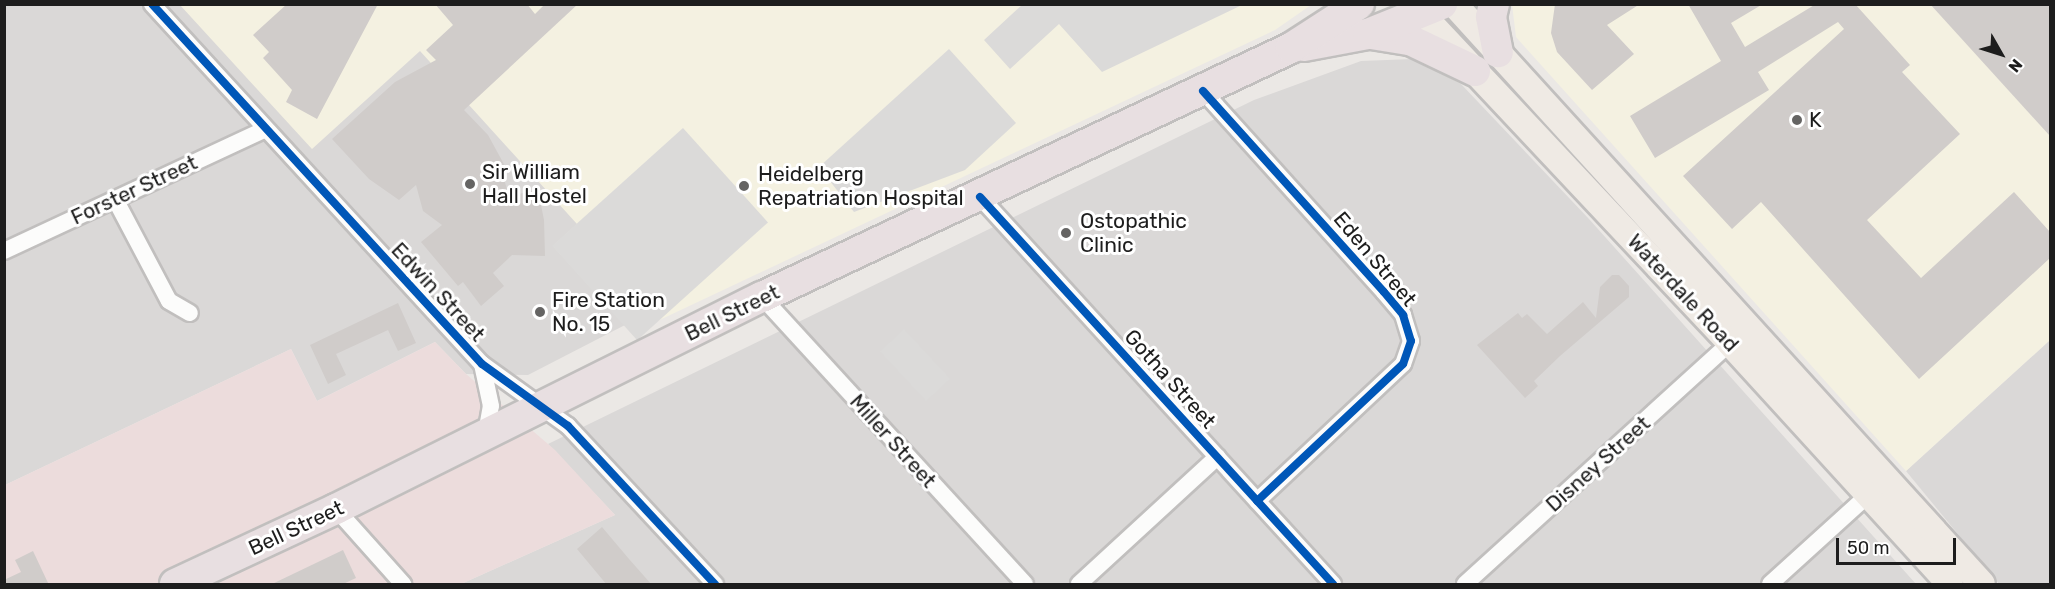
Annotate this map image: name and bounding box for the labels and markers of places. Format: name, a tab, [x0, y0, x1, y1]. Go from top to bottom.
place label: K	[1809, 107, 1822, 133]
marker: K	[1790, 113, 1804, 127]
place label: Sir William Hall Hostel	[482, 159, 587, 209]
place label: Heidelberg Repatriation Hospital	[758, 161, 964, 211]
marker: Sir William Hall Hostel	[463, 177, 477, 191]
marker: Heidelberg Repatriation Hospital	[735, 177, 753, 195]
place label: Ostopathic Clinic	[1080, 208, 1187, 258]
marker: Ostopathic Clinic	[1057, 224, 1075, 242]
place label: Fire Station No. 15	[552, 287, 665, 337]
marker: Fire Station No. 15	[533, 305, 547, 319]

